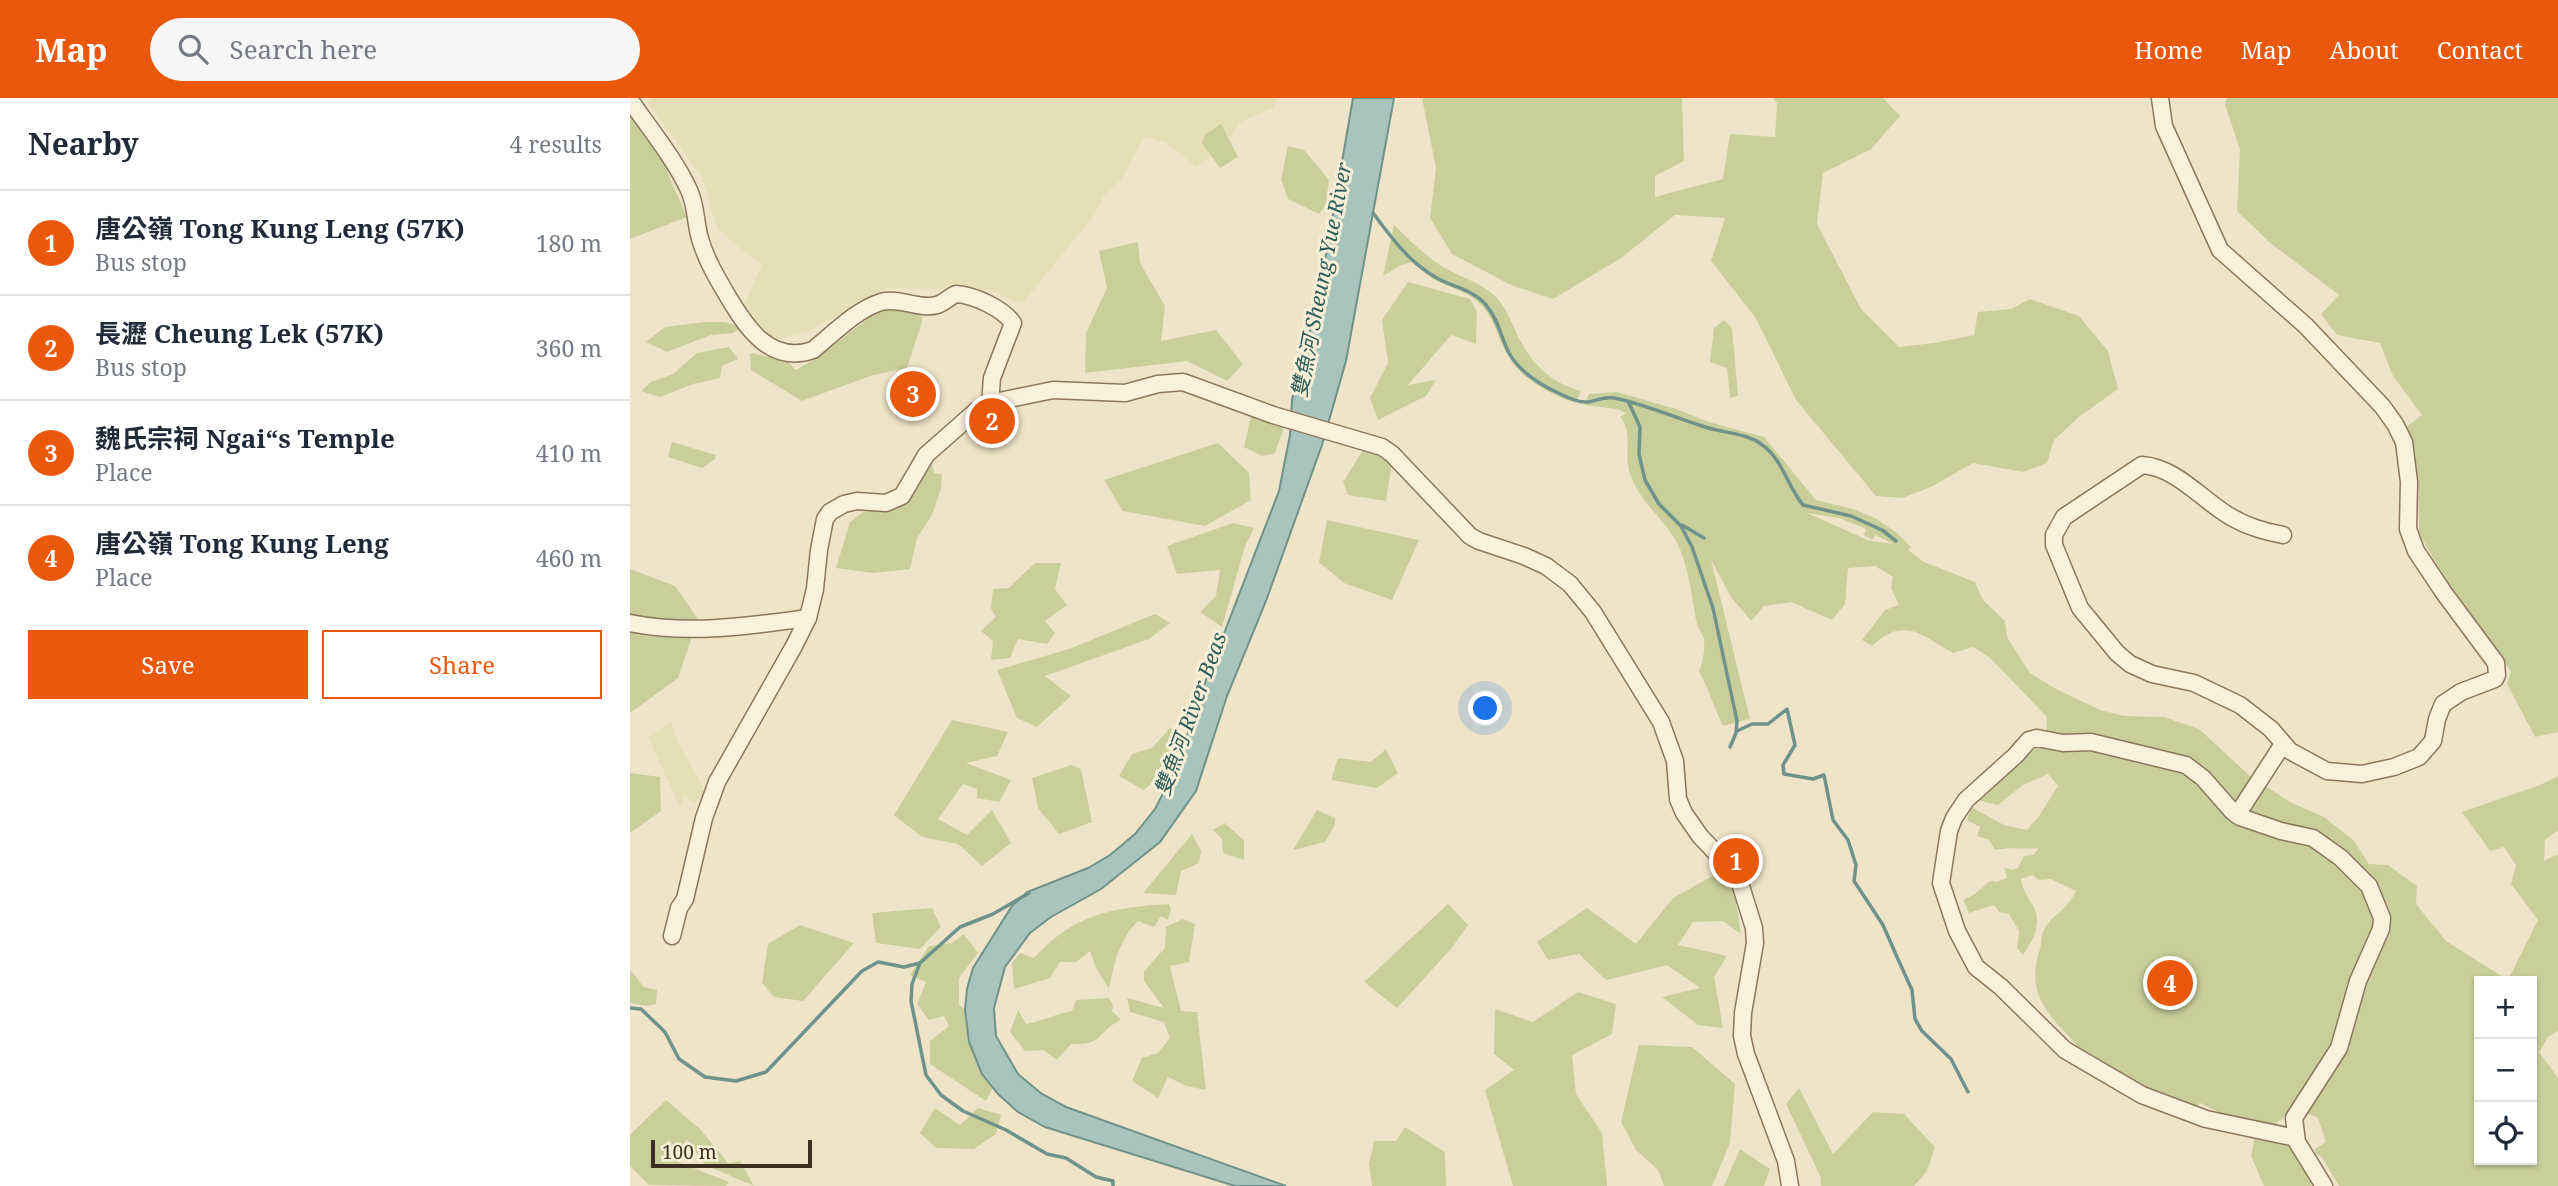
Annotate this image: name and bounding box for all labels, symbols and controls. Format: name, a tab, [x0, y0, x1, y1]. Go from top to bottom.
search box	[150, 18, 640, 81]
text: Map	[35, 27, 108, 72]
icon: search	[174, 30, 212, 68]
text: Search here	[230, 31, 377, 67]
text: Home	[2134, 33, 2203, 66]
text: Map	[2241, 33, 2292, 66]
text: About	[2330, 33, 2399, 66]
text: Contact	[2437, 33, 2523, 66]
text: Nearby	[28, 123, 139, 164]
text: 4 results	[509, 128, 602, 160]
water label: 雙魚河 Sheung Yue River	[1285, 160, 1358, 400]
text: 唐公嶺 Tong Kung Leng (57K)	[95, 210, 465, 246]
text: 1	[45, 227, 58, 259]
text: 180 m	[536, 227, 602, 259]
text: Bus stop	[95, 246, 187, 278]
text: 長瀝 Cheung Lek (57K)	[95, 315, 384, 351]
text: 2	[45, 332, 58, 364]
text: 360 m	[536, 332, 602, 364]
text: Bus stop	[95, 351, 187, 383]
pin: 3	[890, 368, 936, 420]
pin: 2	[969, 395, 1015, 447]
text: 魏氏宗祠 Ngai“s Temple	[95, 420, 395, 456]
text: 3	[45, 437, 58, 469]
text: 410 m	[536, 437, 602, 469]
text: Place	[95, 456, 153, 488]
text: 唐公嶺 Tong Kung Leng	[95, 525, 389, 561]
text: 4	[45, 542, 58, 574]
text: 460 m	[536, 542, 602, 574]
text: Place	[95, 561, 153, 593]
water label: 雙魚河 River Beas	[1148, 628, 1233, 799]
button: Save	[28, 630, 308, 699]
button: Share	[322, 630, 602, 699]
your location	[1468, 691, 1502, 725]
pin: 1	[1713, 835, 1759, 887]
pin: 4	[2147, 957, 2193, 1009]
map controls	[2474, 976, 2537, 1165]
button: +	[2474, 976, 2537, 1039]
button: −	[2474, 1039, 2537, 1102]
button: locate	[2474, 1102, 2537, 1165]
scale bar	[651, 1137, 812, 1169]
text: 100 m	[662, 1139, 717, 1165]

